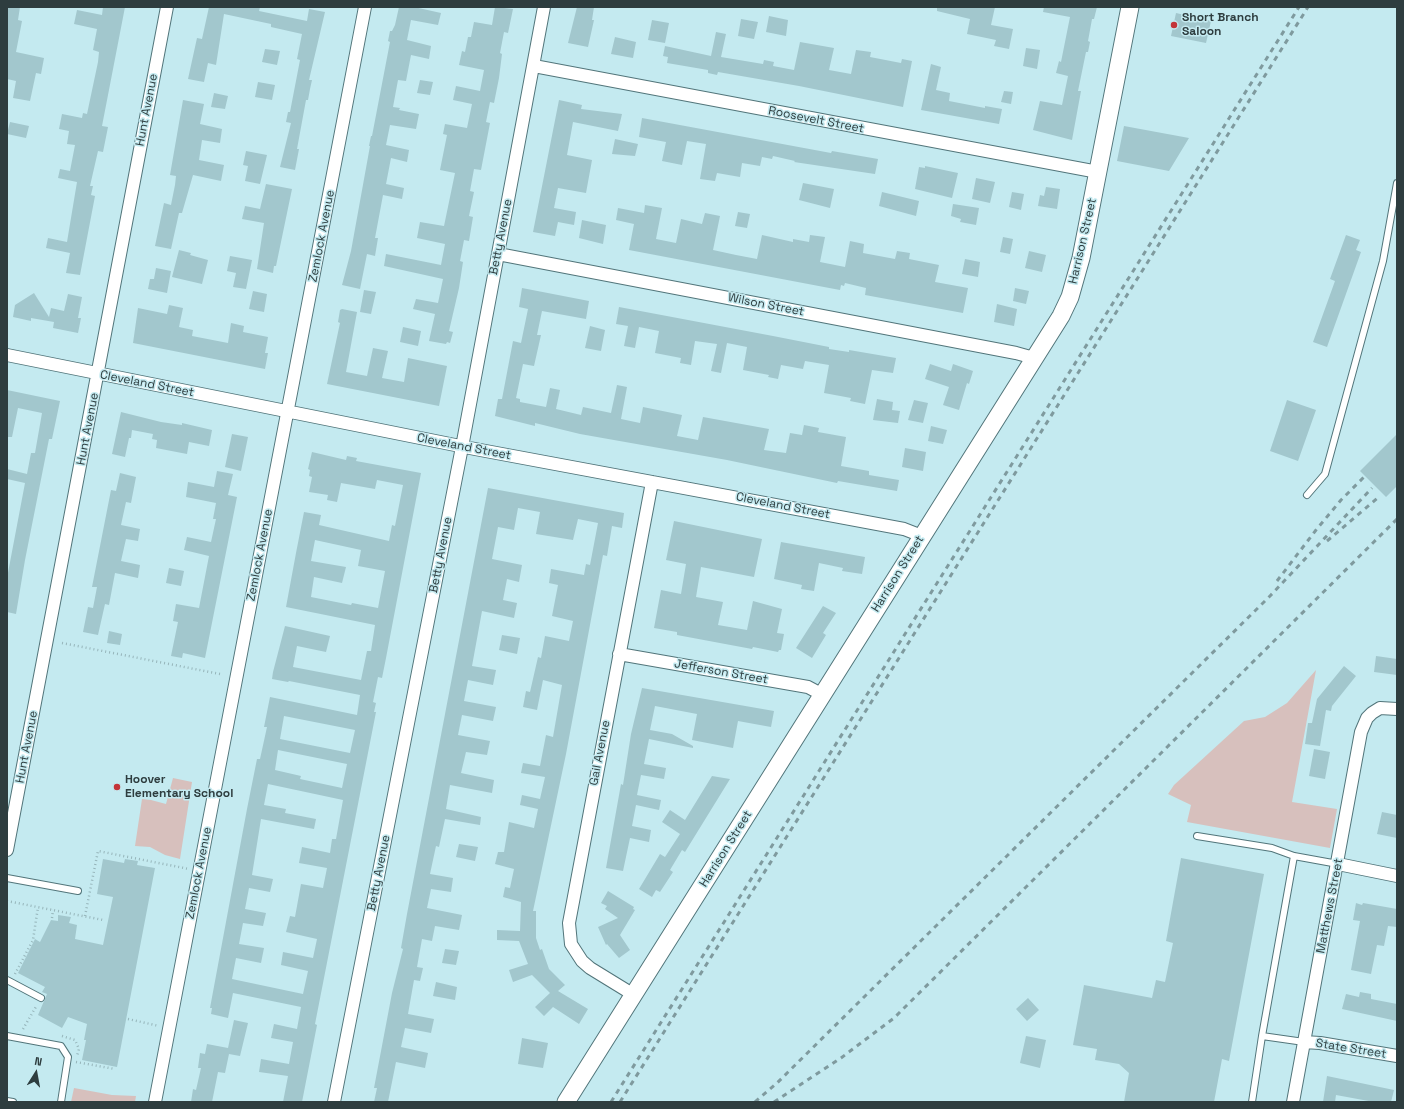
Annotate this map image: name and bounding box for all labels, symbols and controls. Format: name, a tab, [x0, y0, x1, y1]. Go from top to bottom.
place label: Short Branch Saloon	[1182, 11, 1259, 39]
marker: Short Branch Saloon	[1169, 20, 1179, 30]
street label: Hunt Avenue	[133, 73, 161, 147]
street label: Roosevelt Street	[767, 104, 865, 136]
street label: Zemlock Avenue	[306, 189, 338, 283]
street label: Harrison Street	[1066, 197, 1100, 285]
street label: Betty Avenue	[487, 198, 515, 276]
street label: Wilson Street	[727, 291, 805, 319]
street label: Cleveland Street	[99, 368, 195, 400]
street label: Hunt Avenue	[74, 392, 102, 466]
street label: Cleveland Street	[416, 431, 512, 463]
street label: Cleveland Street	[735, 490, 831, 522]
street label: Zemlock Avenue	[244, 508, 276, 602]
street label: Betty Avenue	[427, 516, 455, 594]
street label: Harrison Street	[869, 533, 927, 615]
street label: Jefferson Street	[673, 657, 769, 687]
street label: Hunt Avenue	[13, 710, 41, 784]
street label: Gail Avenue	[587, 719, 613, 787]
place label: Hoover Elementary School	[125, 773, 233, 801]
marker: Hoover Elementary School	[112, 782, 122, 792]
street label: Harrison Street	[697, 808, 755, 890]
street label: Zemlock Avenue	[183, 826, 215, 920]
street label: Betty Avenue	[365, 834, 393, 912]
street label: Matthews Street	[1314, 857, 1346, 955]
street label: State Street	[1315, 1036, 1387, 1062]
north arrow	[16, 1053, 56, 1093]
text: N	[33, 1054, 43, 1069]

